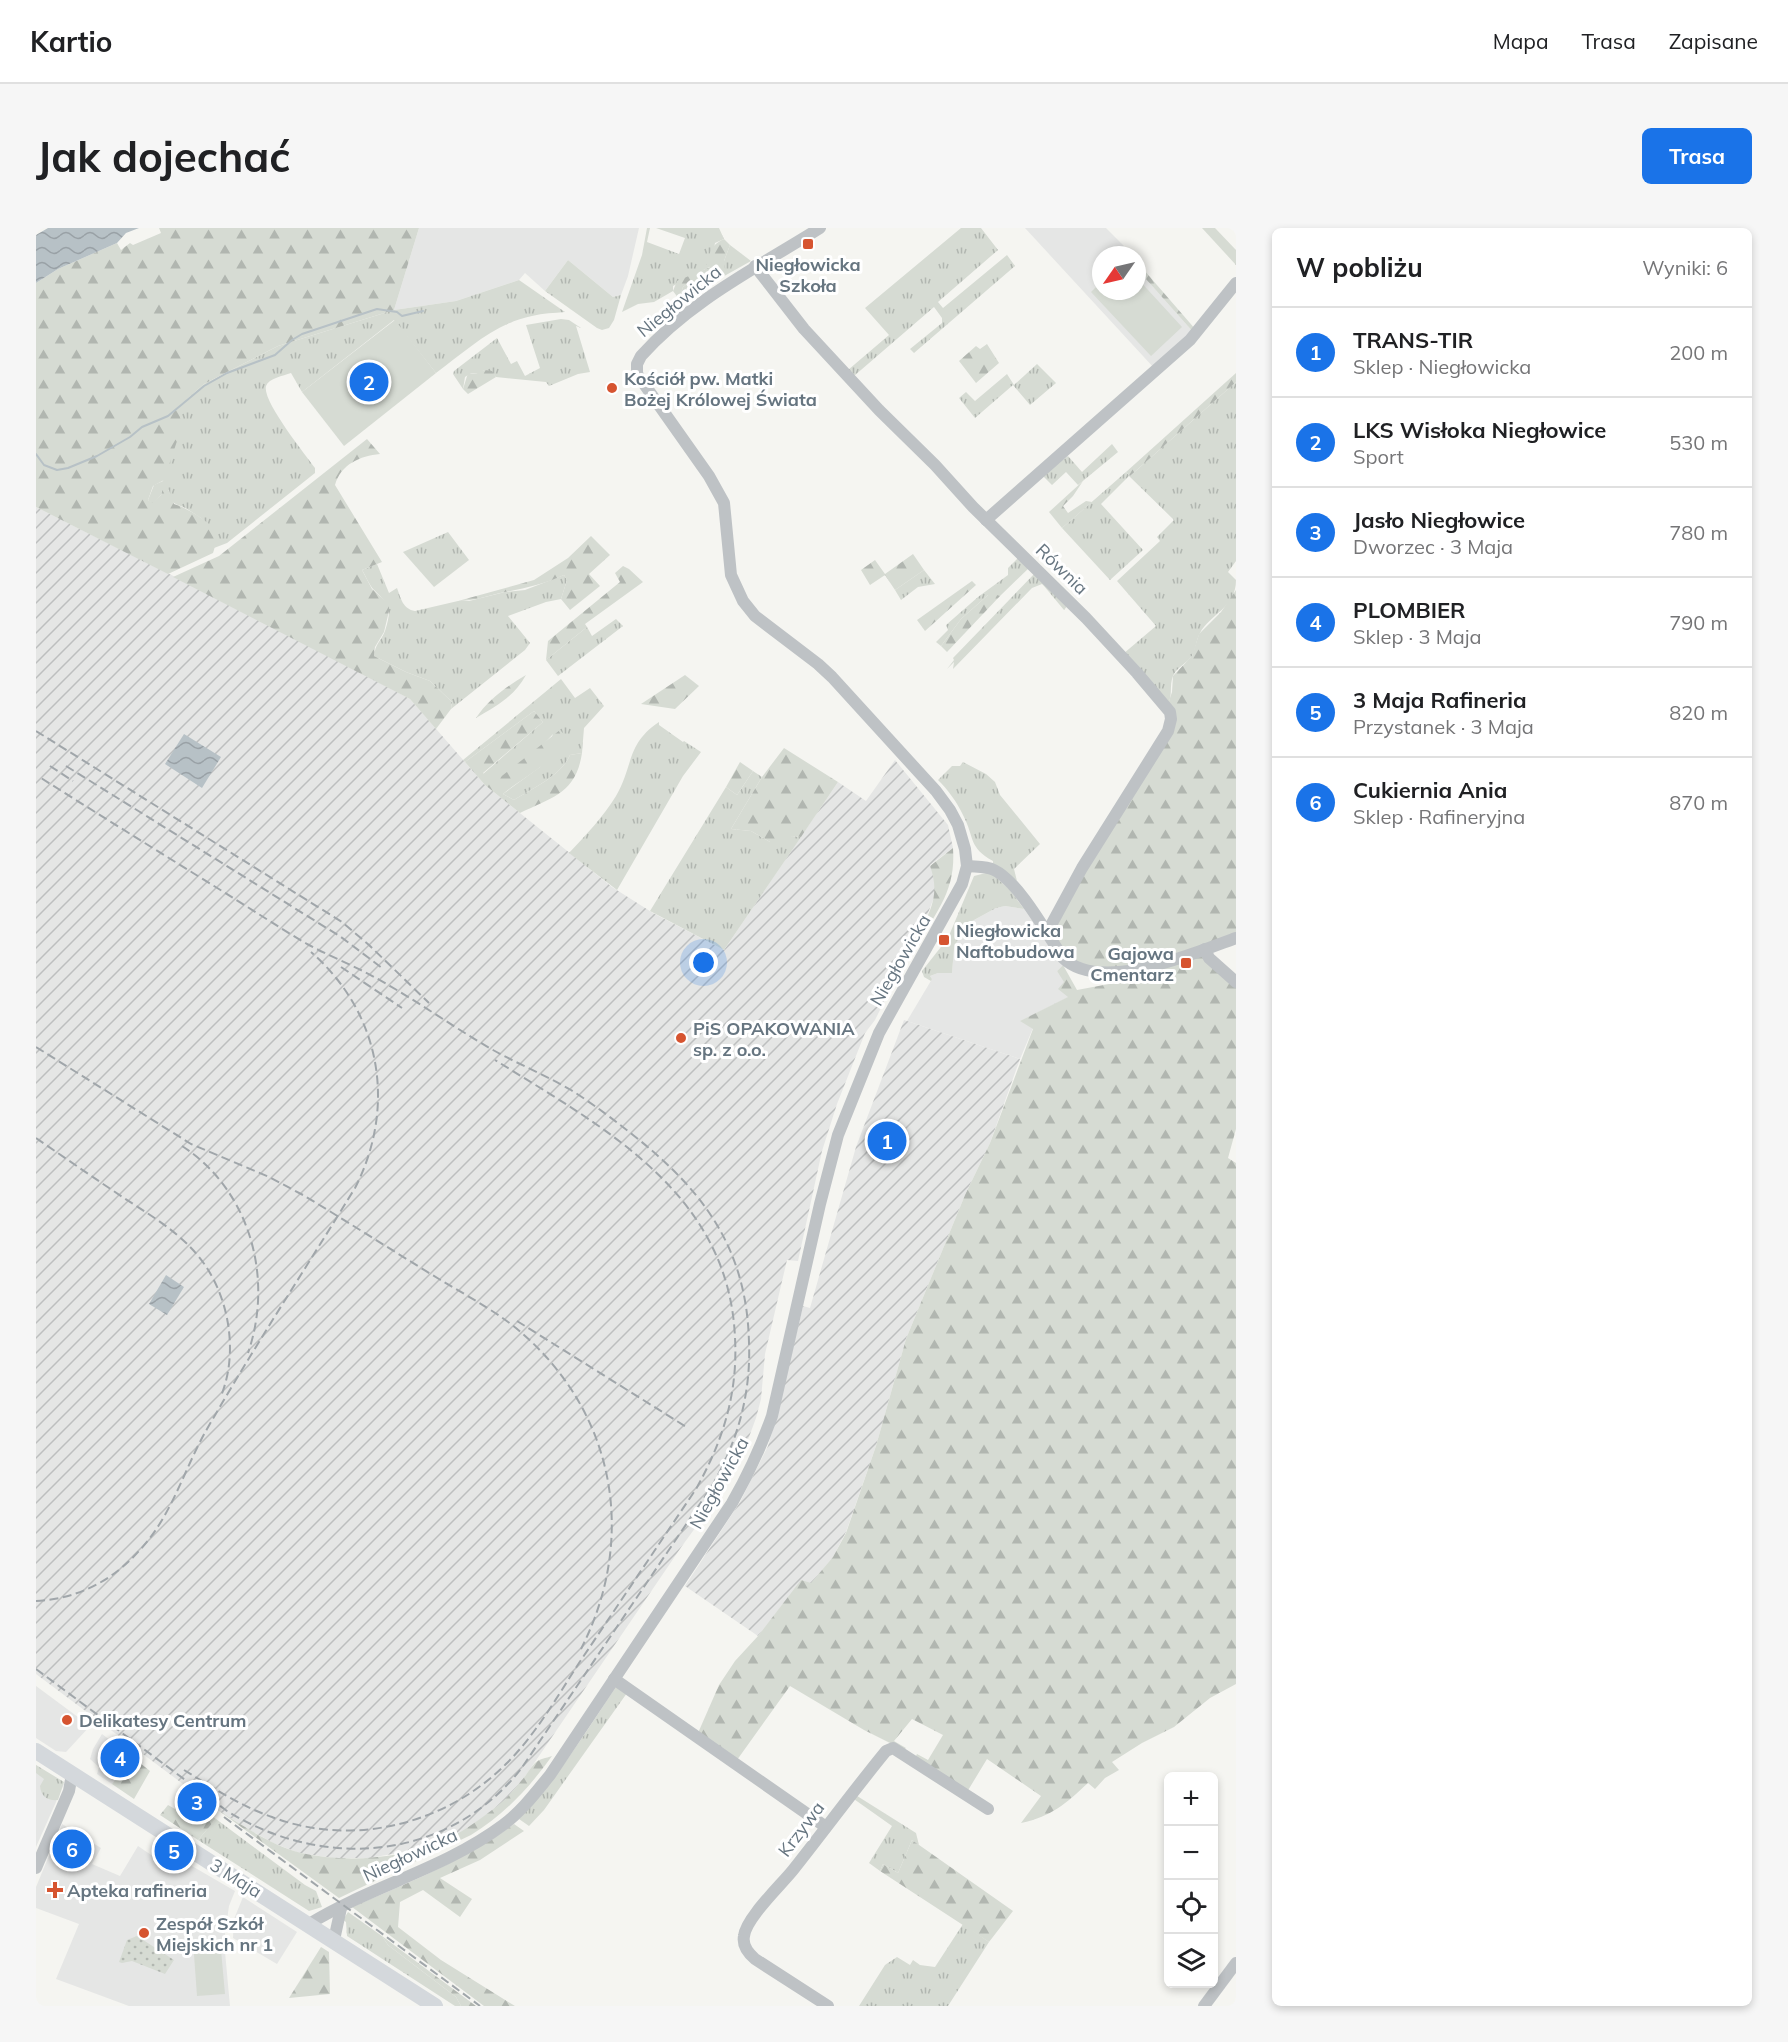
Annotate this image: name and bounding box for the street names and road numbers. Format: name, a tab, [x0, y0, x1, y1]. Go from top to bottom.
street label: Niegłowicka	[632, 260, 726, 342]
street label: Równia	[1031, 539, 1093, 599]
street label: Niegłowicka	[865, 910, 935, 1010]
street label: Niegłowicka	[684, 1433, 754, 1533]
street label: Krzywa	[773, 1797, 829, 1861]
street label: Niegłowicka	[359, 1823, 461, 1887]
street label: 3 Maja	[206, 1853, 266, 1903]

